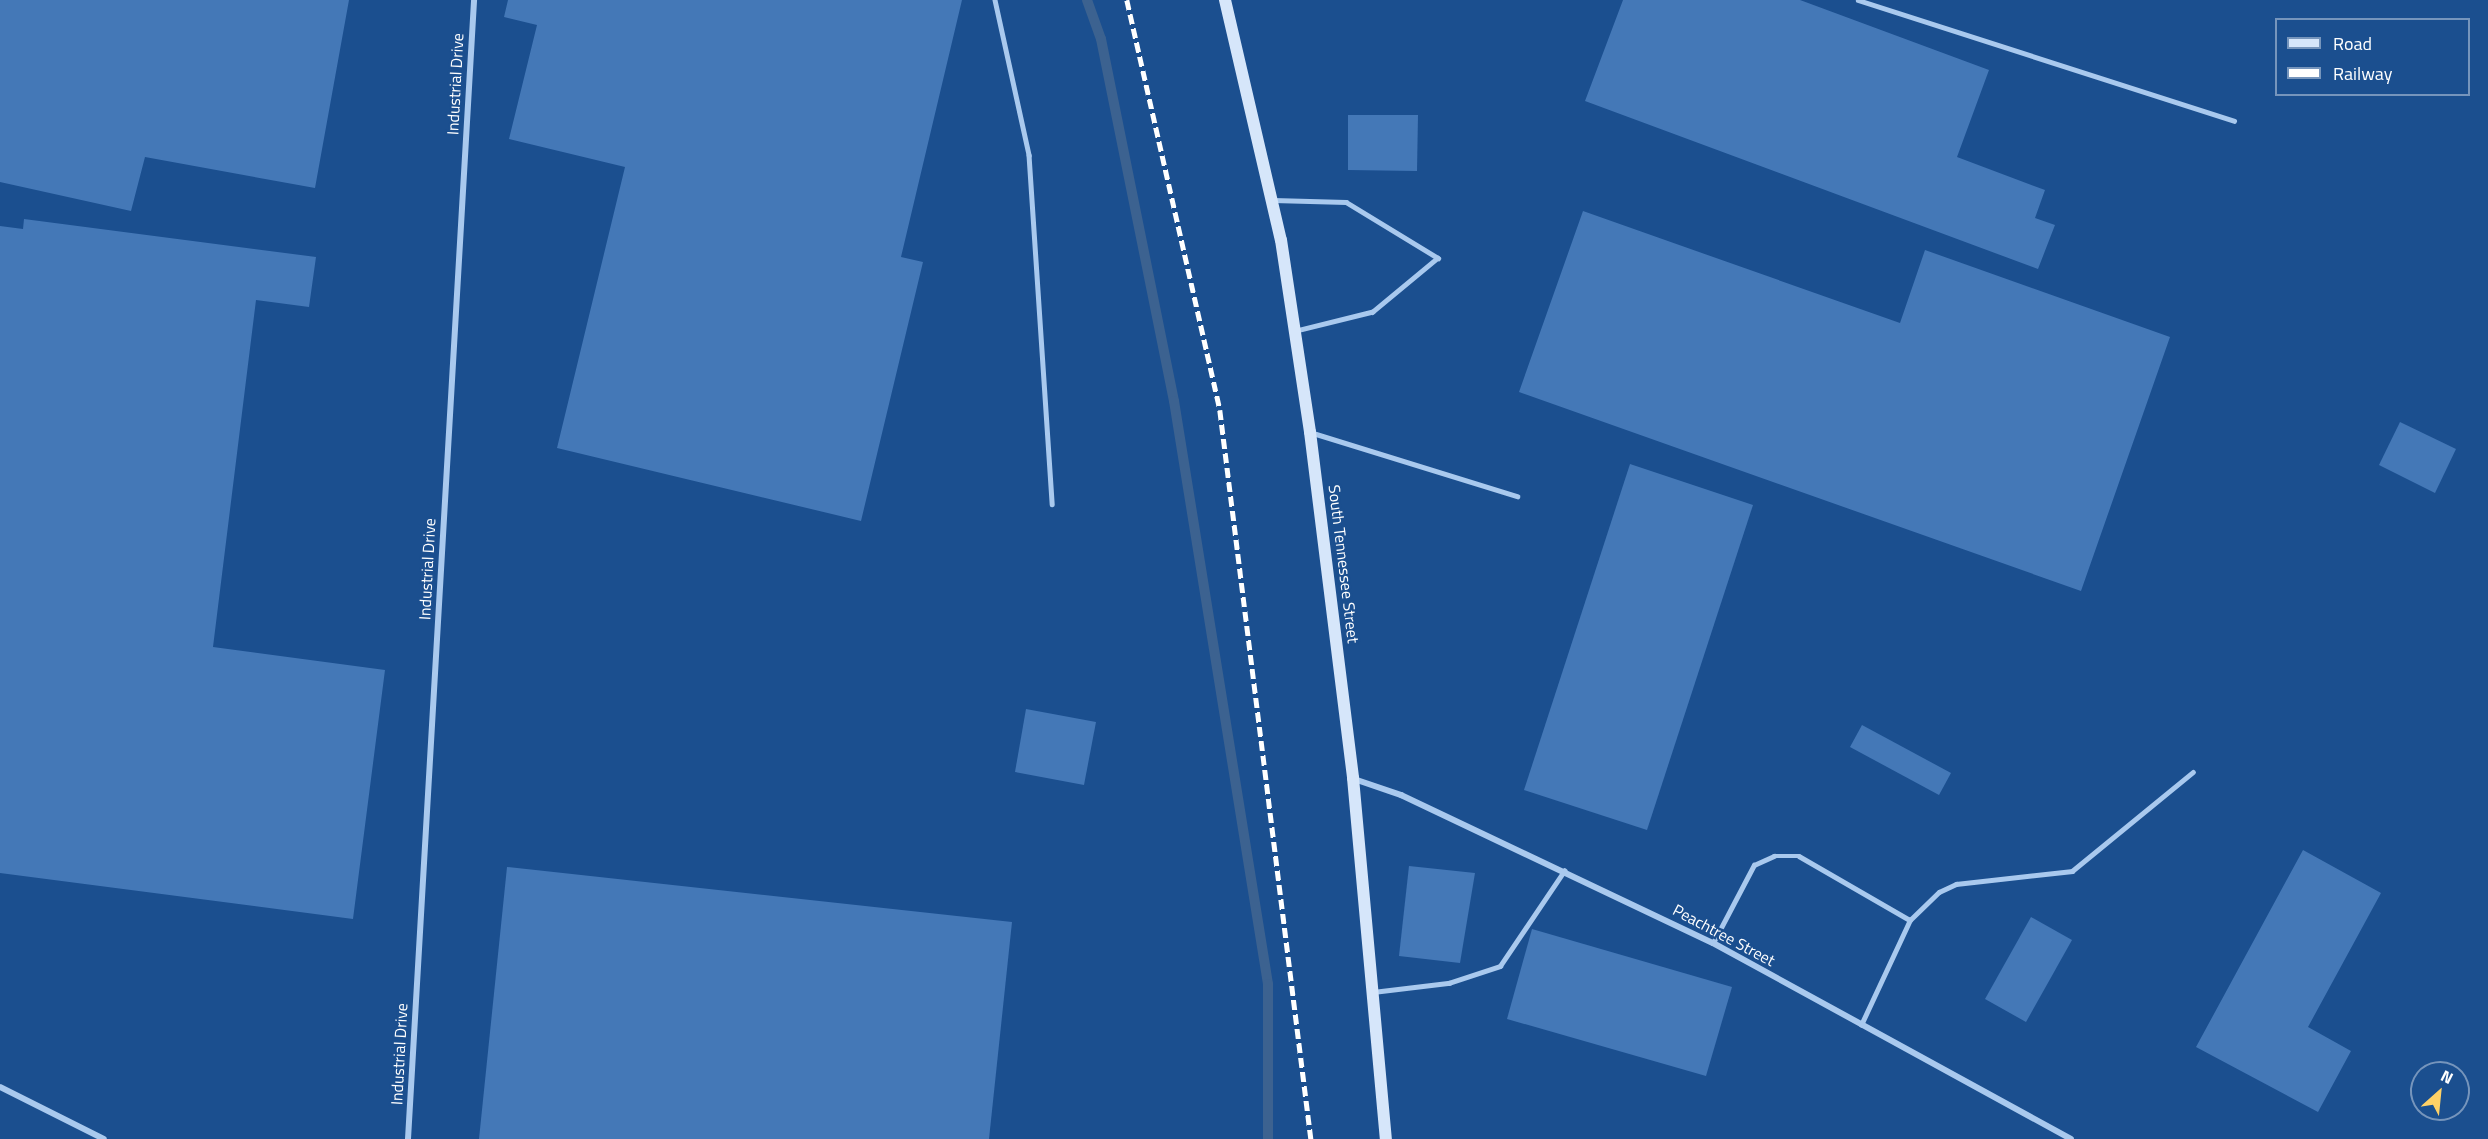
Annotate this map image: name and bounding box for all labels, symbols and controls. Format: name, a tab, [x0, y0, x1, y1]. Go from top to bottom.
legend	[2275, 18, 2470, 96]
text: Road	[2333, 30, 2372, 57]
street label: Industrial Drive	[443, 33, 467, 135]
text: Railway	[2333, 60, 2392, 87]
street label: South Tennessee Street	[1325, 484, 1363, 644]
street label: Industrial Drive	[415, 518, 439, 620]
street label: Peachtree Street	[1670, 900, 1778, 970]
street label: Industrial Drive	[387, 1003, 411, 1105]
north arrow	[2410, 1061, 2470, 1121]
text: N	[2437, 1064, 2458, 1090]

